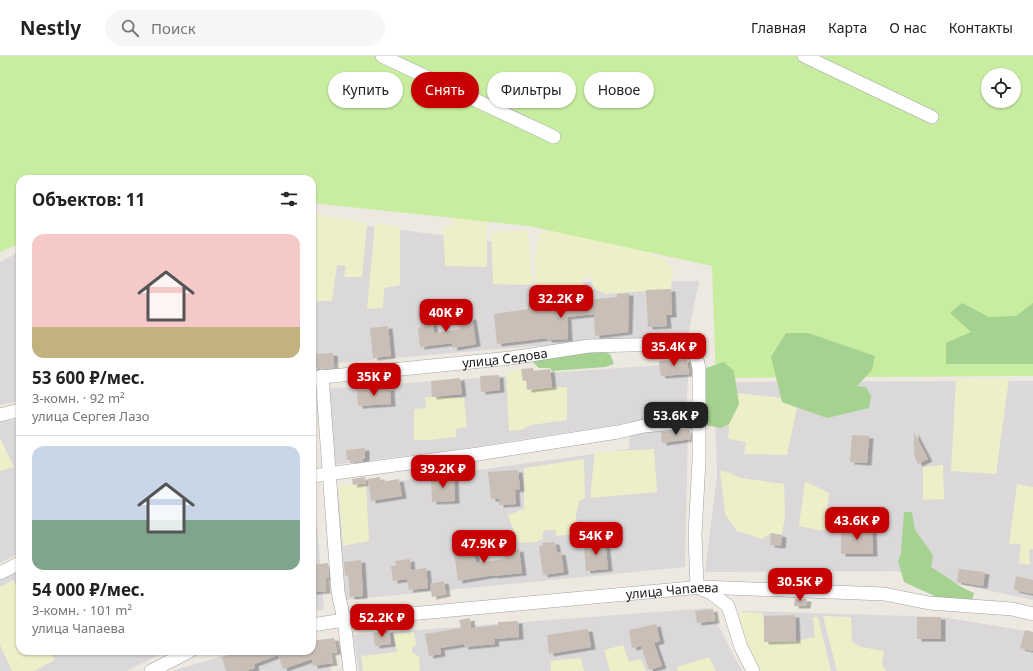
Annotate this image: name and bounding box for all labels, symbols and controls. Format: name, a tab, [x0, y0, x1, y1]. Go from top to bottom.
search box	[105, 10, 385, 46]
text: Nestly	[20, 15, 81, 41]
icon: search	[119, 17, 141, 39]
text: Поиск	[151, 18, 196, 38]
text: Главная	[751, 18, 806, 37]
text: Карта	[828, 18, 867, 37]
text: О нас	[889, 18, 927, 37]
text: Контакты	[949, 18, 1013, 37]
map controls	[981, 68, 1021, 108]
button: locate	[981, 68, 1021, 108]
chip: Купить	[328, 72, 403, 108]
chip: Снять	[411, 72, 479, 108]
chip: Фильтры	[487, 72, 576, 108]
chip: Новое	[584, 72, 654, 108]
text: Объектов: 11	[32, 188, 145, 211]
icon: filters	[278, 188, 300, 210]
icon: home	[130, 260, 202, 332]
pin: 32.2K ₽	[524, 285, 598, 319]
text: 32.2K ₽	[538, 289, 584, 307]
pin: 40K ₽	[418, 299, 474, 333]
text: 40K ₽	[429, 303, 463, 321]
pin: 35.4K ₽	[637, 333, 711, 367]
text: 35.4K ₽	[651, 337, 697, 355]
street label: улица Седова	[461, 343, 549, 372]
pin: 35K ₽	[346, 363, 402, 397]
text: 53 600 ₽/мес.	[32, 366, 145, 389]
text: 35K ₽	[357, 367, 391, 385]
text: 3-комн. · 92 m²	[32, 389, 125, 407]
pin: 53.6K ₽	[639, 402, 713, 436]
text: 53.6K ₽	[653, 406, 699, 424]
text: улица Сергея Лазо	[32, 407, 149, 425]
pin: 39.2K ₽	[406, 455, 480, 489]
text: 39.2K ₽	[420, 459, 466, 477]
icon: home	[130, 472, 202, 544]
pin: 43.6K ₽	[820, 507, 894, 541]
text: 43.6K ₽	[834, 511, 880, 529]
pin: 54K ₽	[568, 522, 624, 556]
text: 54K ₽	[579, 526, 613, 544]
pin: 47.9K ₽	[447, 530, 521, 564]
text: 47.9K ₽	[461, 534, 507, 552]
pin: 30.5K ₽	[763, 568, 837, 602]
text: 30.5K ₽	[777, 572, 823, 590]
text: 54 000 ₽/мес.	[32, 578, 145, 601]
street label: улица Чапаева	[625, 578, 719, 603]
text: 3-комн. · 101 m²	[32, 601, 132, 619]
pin: 52.2K ₽	[345, 604, 419, 638]
text: 52.2K ₽	[359, 608, 405, 626]
text: улица Чапаева	[32, 619, 125, 637]

